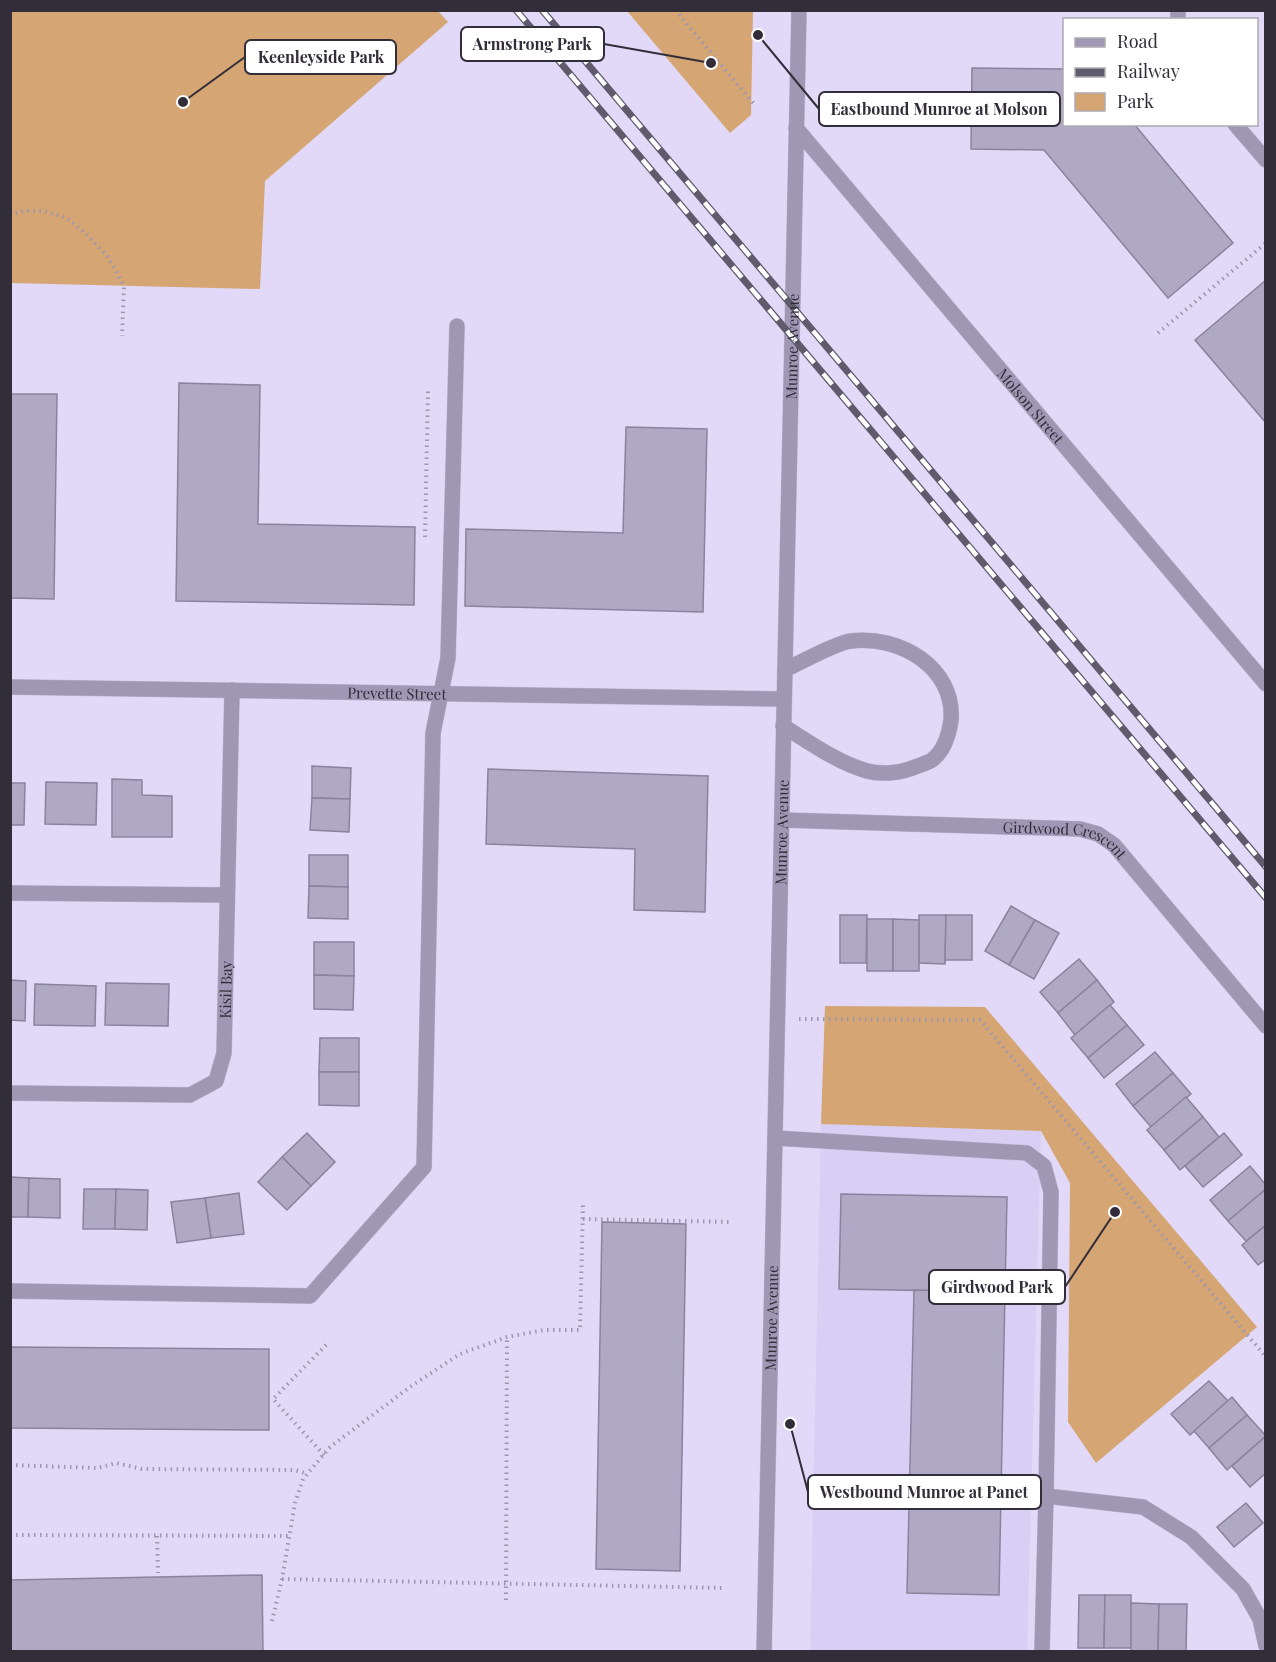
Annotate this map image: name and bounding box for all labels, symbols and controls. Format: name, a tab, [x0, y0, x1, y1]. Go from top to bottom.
legend	[1063, 18, 1258, 126]
callout: Armstrong Park	[461, 27, 604, 61]
text: Road	[1117, 29, 1158, 53]
text: Armstrong Park	[472, 33, 592, 54]
callout: Keenleyside Park	[245, 40, 396, 74]
text: Keenleyside Park	[258, 46, 385, 67]
text: Railway	[1117, 59, 1180, 83]
text: Park	[1117, 89, 1154, 113]
callout: Eastbound Munroe at Molson	[819, 92, 1060, 126]
text: Eastbound Munroe at Molson	[830, 98, 1048, 119]
street label: Munroe Avenue	[781, 293, 803, 399]
street label: Molson Street	[993, 364, 1069, 449]
street label: Prevette Street	[347, 682, 447, 704]
street label: Munroe Avenue	[770, 779, 793, 885]
street label: Girdwood Crescent	[1002, 817, 1132, 864]
street label: Kisil Bay	[215, 960, 236, 1019]
street label: Munroe Avenue	[760, 1265, 782, 1371]
callout: Girdwood Park	[929, 1270, 1065, 1304]
text: Girdwood Park	[941, 1276, 1054, 1297]
callout: Westbound Munroe at Panet	[808, 1475, 1041, 1509]
text: Westbound Munroe at Panet	[819, 1481, 1029, 1502]

